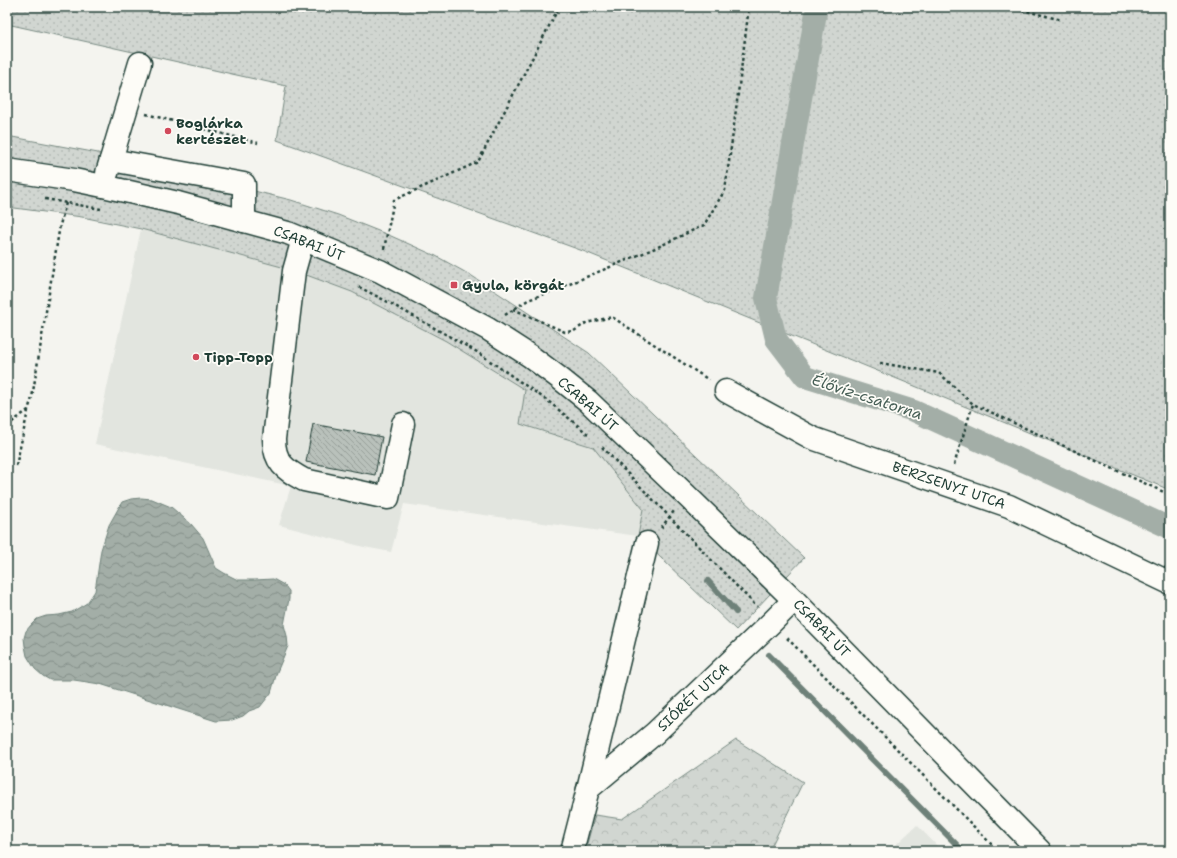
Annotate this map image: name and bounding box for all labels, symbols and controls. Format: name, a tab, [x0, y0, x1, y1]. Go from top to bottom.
place label: Boglárka kertészet	[176, 114, 247, 148]
marker: Boglárka kertészet	[163, 126, 173, 136]
street label: CSABAI ÚT	[271, 221, 347, 265]
place label: Gyula, körgát	[462, 276, 565, 294]
marker: Gyula, körgát	[449, 280, 459, 290]
place label: Tipp-Topp	[204, 348, 273, 366]
marker: Tipp-Topp	[191, 352, 201, 362]
water label: Élővíz-csatorna	[809, 369, 925, 424]
street label: CSABAI ÚT	[554, 373, 622, 435]
street label: BERZSENYI UTCA	[890, 457, 1008, 513]
street label: CSABAI ÚT	[790, 595, 855, 661]
street label: SIÓRÉT UTCA	[653, 659, 733, 735]

